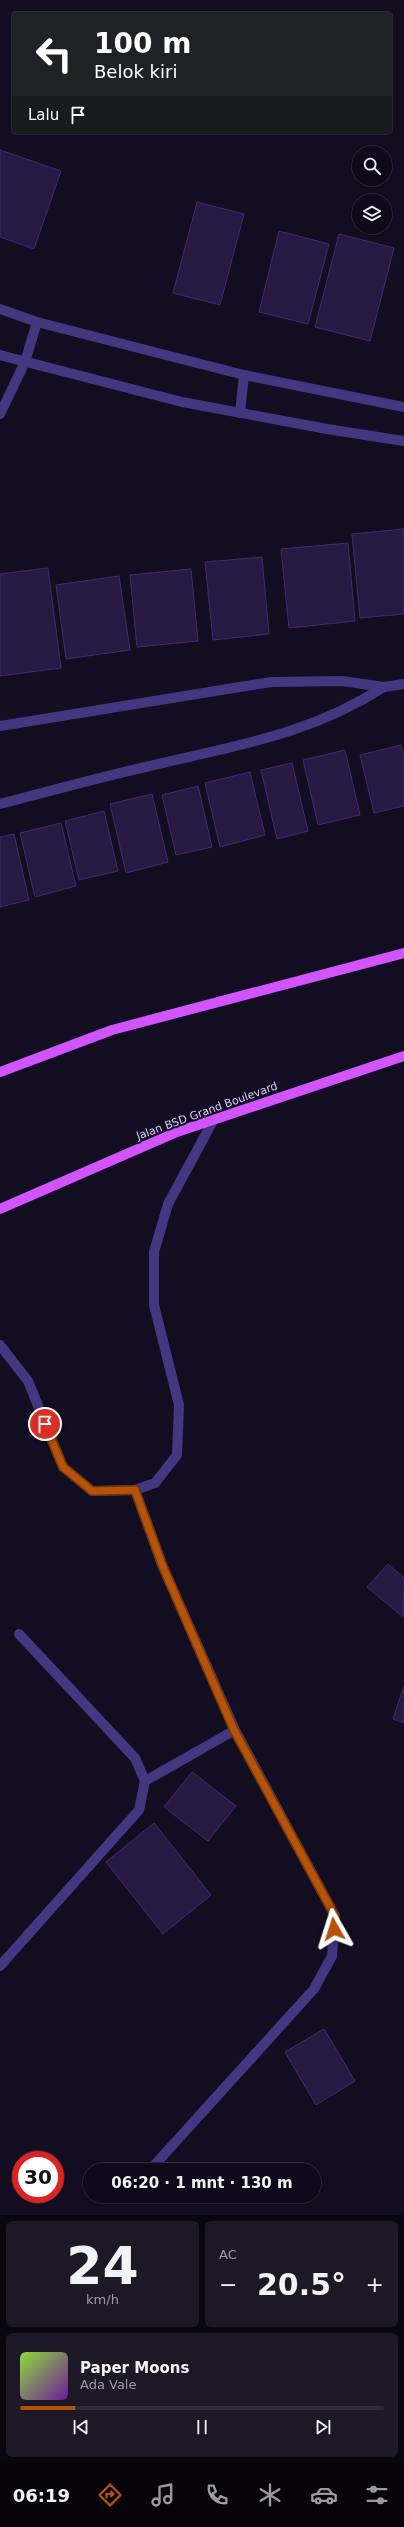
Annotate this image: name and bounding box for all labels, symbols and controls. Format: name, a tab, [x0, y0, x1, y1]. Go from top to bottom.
text: 100 m	[94, 27, 191, 60]
icon: left	[28, 28, 80, 80]
text: Belok kiri	[94, 61, 177, 82]
icon: arrive	[67, 104, 89, 126]
text: Lalu	[28, 106, 59, 124]
map controls	[352, 146, 392, 234]
button: search	[352, 146, 392, 186]
button: layers	[352, 194, 392, 234]
street label: Jalan BSD Grand Boulevard	[134, 1079, 279, 1143]
pin	[28, 1407, 62, 1441]
icon: arrive	[34, 1413, 56, 1435]
position arrow	[313, 1908, 355, 1950]
speed limit sign: 30	[12, 2151, 64, 2203]
text: 06:20 · 1 mnt · 130 m	[111, 2174, 293, 2192]
text: 24	[66, 2236, 139, 2296]
text: AC	[219, 2247, 237, 2262]
text: 20.5°	[257, 2267, 346, 2302]
text: −	[219, 2272, 237, 2297]
text: +	[366, 2272, 384, 2297]
text: km/h	[86, 2292, 119, 2307]
text: Paper Moons	[80, 2359, 189, 2377]
text: Ada Vale	[80, 2377, 136, 2392]
icon: previous	[70, 2416, 92, 2438]
icon: pause	[191, 2416, 213, 2438]
icon: next	[312, 2416, 334, 2438]
icon: directions	[96, 2481, 124, 2509]
icon: music	[149, 2481, 177, 2509]
icon: phone	[203, 2481, 231, 2509]
icon: climate	[256, 2481, 284, 2509]
icon: car	[310, 2481, 338, 2509]
icon: filters	[363, 2481, 391, 2509]
text: 06:19	[13, 2485, 70, 2506]

